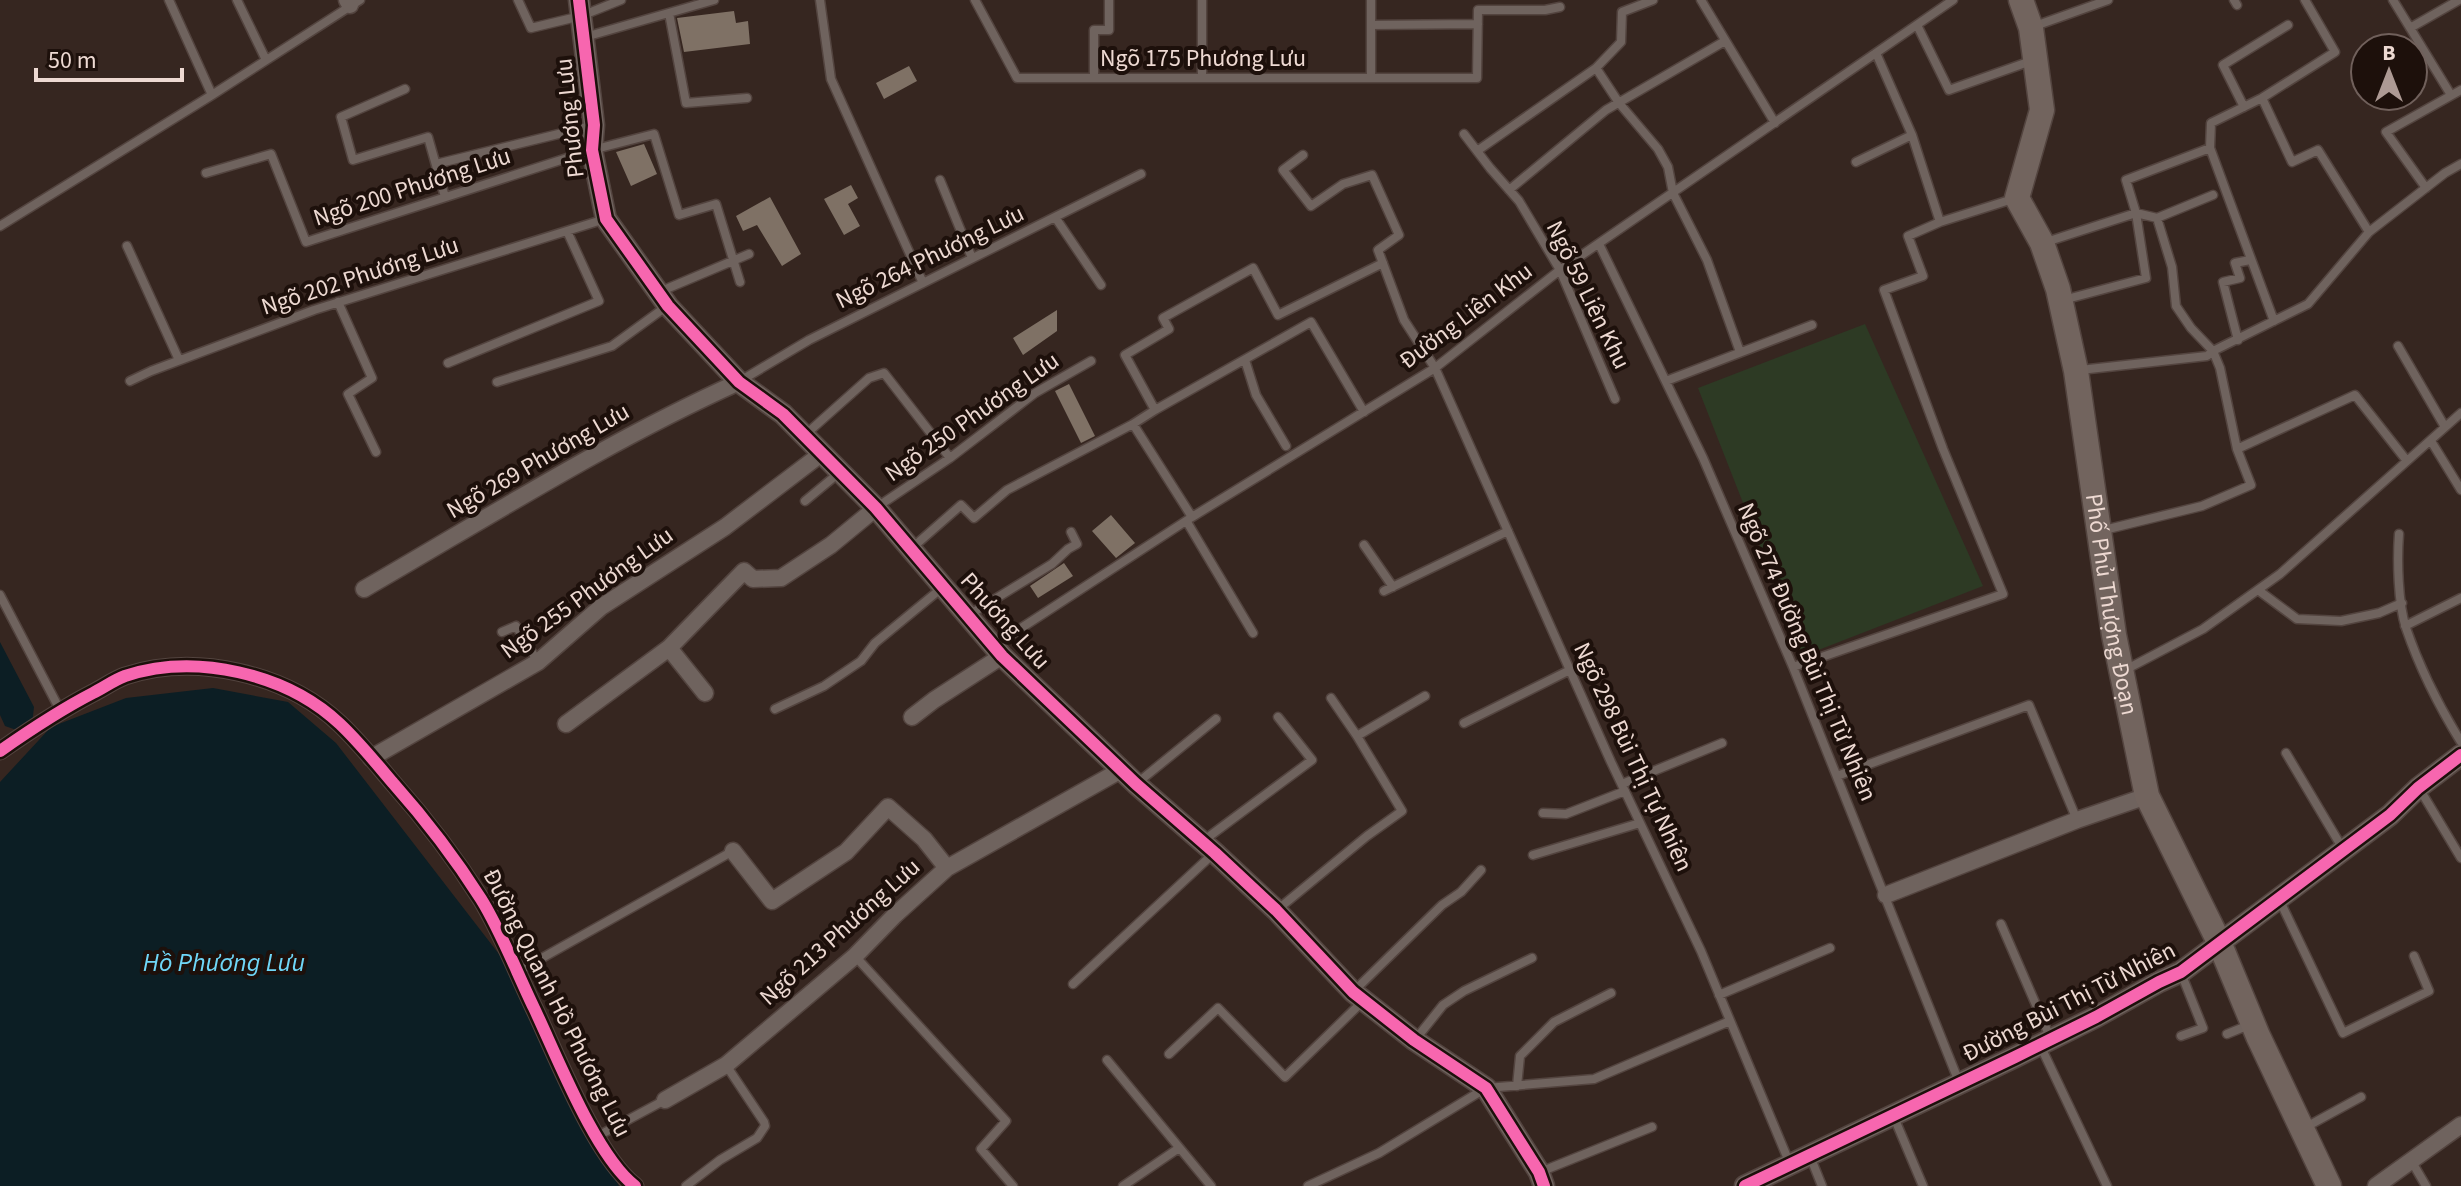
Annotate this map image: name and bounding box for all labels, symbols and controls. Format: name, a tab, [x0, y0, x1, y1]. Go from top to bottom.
scale bar	[36, 32, 182, 82]
north arrow	[2349, 32, 2429, 112]
text: B	[2382, 37, 2396, 69]
street label: Ngõ 175 Phương Lưu	[1100, 41, 1306, 76]
text: 50 m	[48, 43, 97, 78]
street label: Phương Lưu	[546, 56, 594, 180]
street label: Ngõ 200 Phương Lưu	[309, 139, 515, 235]
street label: Ngõ 264 Phương Lưu	[830, 196, 1030, 318]
street label: Ngõ 59 Liên Khu	[1537, 215, 1639, 375]
street label: Ngõ 202 Phương Lưu	[257, 228, 463, 324]
street label: Đường Liên Khu	[1392, 254, 1540, 378]
street label: Ngõ 250 Phương Lưu	[878, 344, 1066, 490]
street label: Ngõ 269 Phương Lưu	[440, 394, 636, 528]
street label: Phố Phủ Thượng Đoạn	[2076, 491, 2147, 718]
street label: Ngõ 274 Đường Bùi Thị Từ Nhiên	[1728, 498, 1886, 806]
street label: Ngõ 255 Phương Lưu	[493, 518, 681, 668]
street label: Phương Lưu	[952, 565, 1058, 677]
street label: Ngõ 298 Bùi Thị Tự Nhiên	[1564, 637, 1702, 877]
street label: Ngõ 213 Phương Lưu	[752, 850, 928, 1014]
street label: Đường Quanh Hồ Phương Lưu	[474, 863, 640, 1143]
street label: Đường Bùi Thị Từ Nhiên	[1956, 933, 2182, 1071]
water label: Hồ Phương Lưu	[143, 944, 305, 981]

